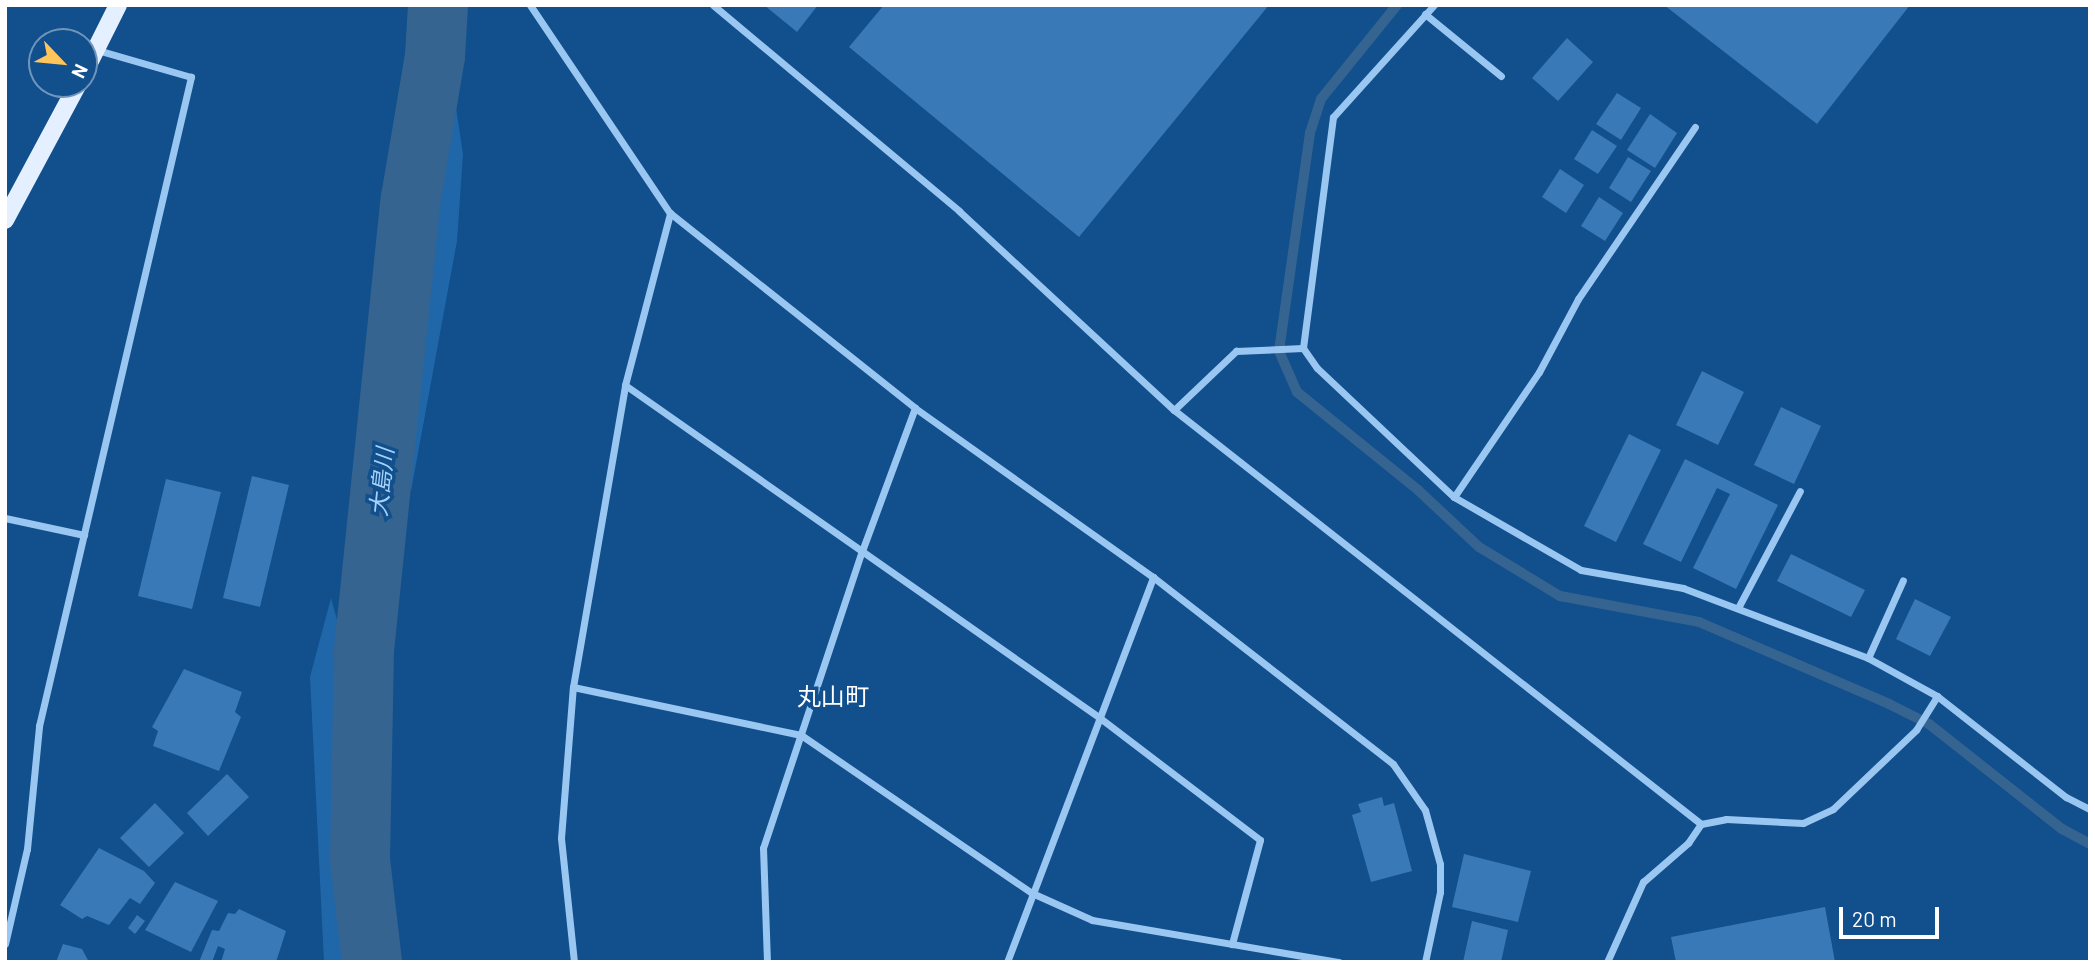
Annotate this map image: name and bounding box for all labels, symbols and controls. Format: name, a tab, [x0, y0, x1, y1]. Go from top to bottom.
north arrow	[28, 28, 98, 98]
text: N	[67, 61, 94, 82]
water label: 大島川	[364, 446, 398, 518]
district label: 丸山町	[797, 682, 869, 710]
scale bar	[1843, 894, 1943, 938]
text: 20 m	[1852, 906, 1897, 931]

